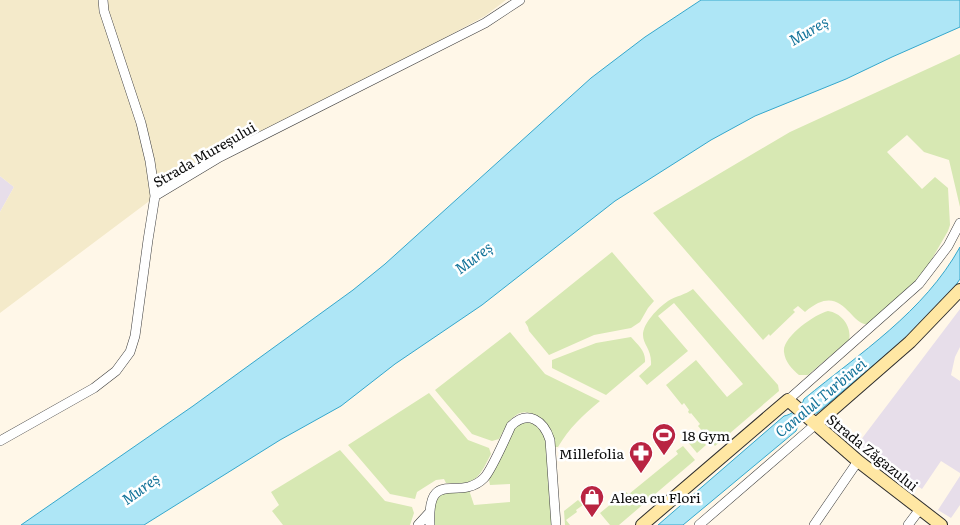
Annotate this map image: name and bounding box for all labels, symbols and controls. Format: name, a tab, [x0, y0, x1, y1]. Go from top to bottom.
water label: Mureș	[784, 9, 832, 51]
street label: Strada Mureșului	[149, 116, 259, 192]
water label: Mureș	[449, 235, 497, 279]
water label: Canalul Turbinei	[769, 351, 871, 442]
street label: Strada Zăgazului	[823, 409, 923, 495]
sports icon: 18 Gym	[651, 422, 677, 456]
place label: 18 Gym	[682, 425, 731, 445]
pharmacy icon: Millefolia	[628, 440, 654, 474]
place label: Millefolia	[559, 443, 624, 463]
water label: Mureș	[116, 466, 164, 510]
shop icon: Aleea cu Flori	[579, 484, 605, 518]
place label: Aleea cu Flori	[610, 487, 701, 507]

